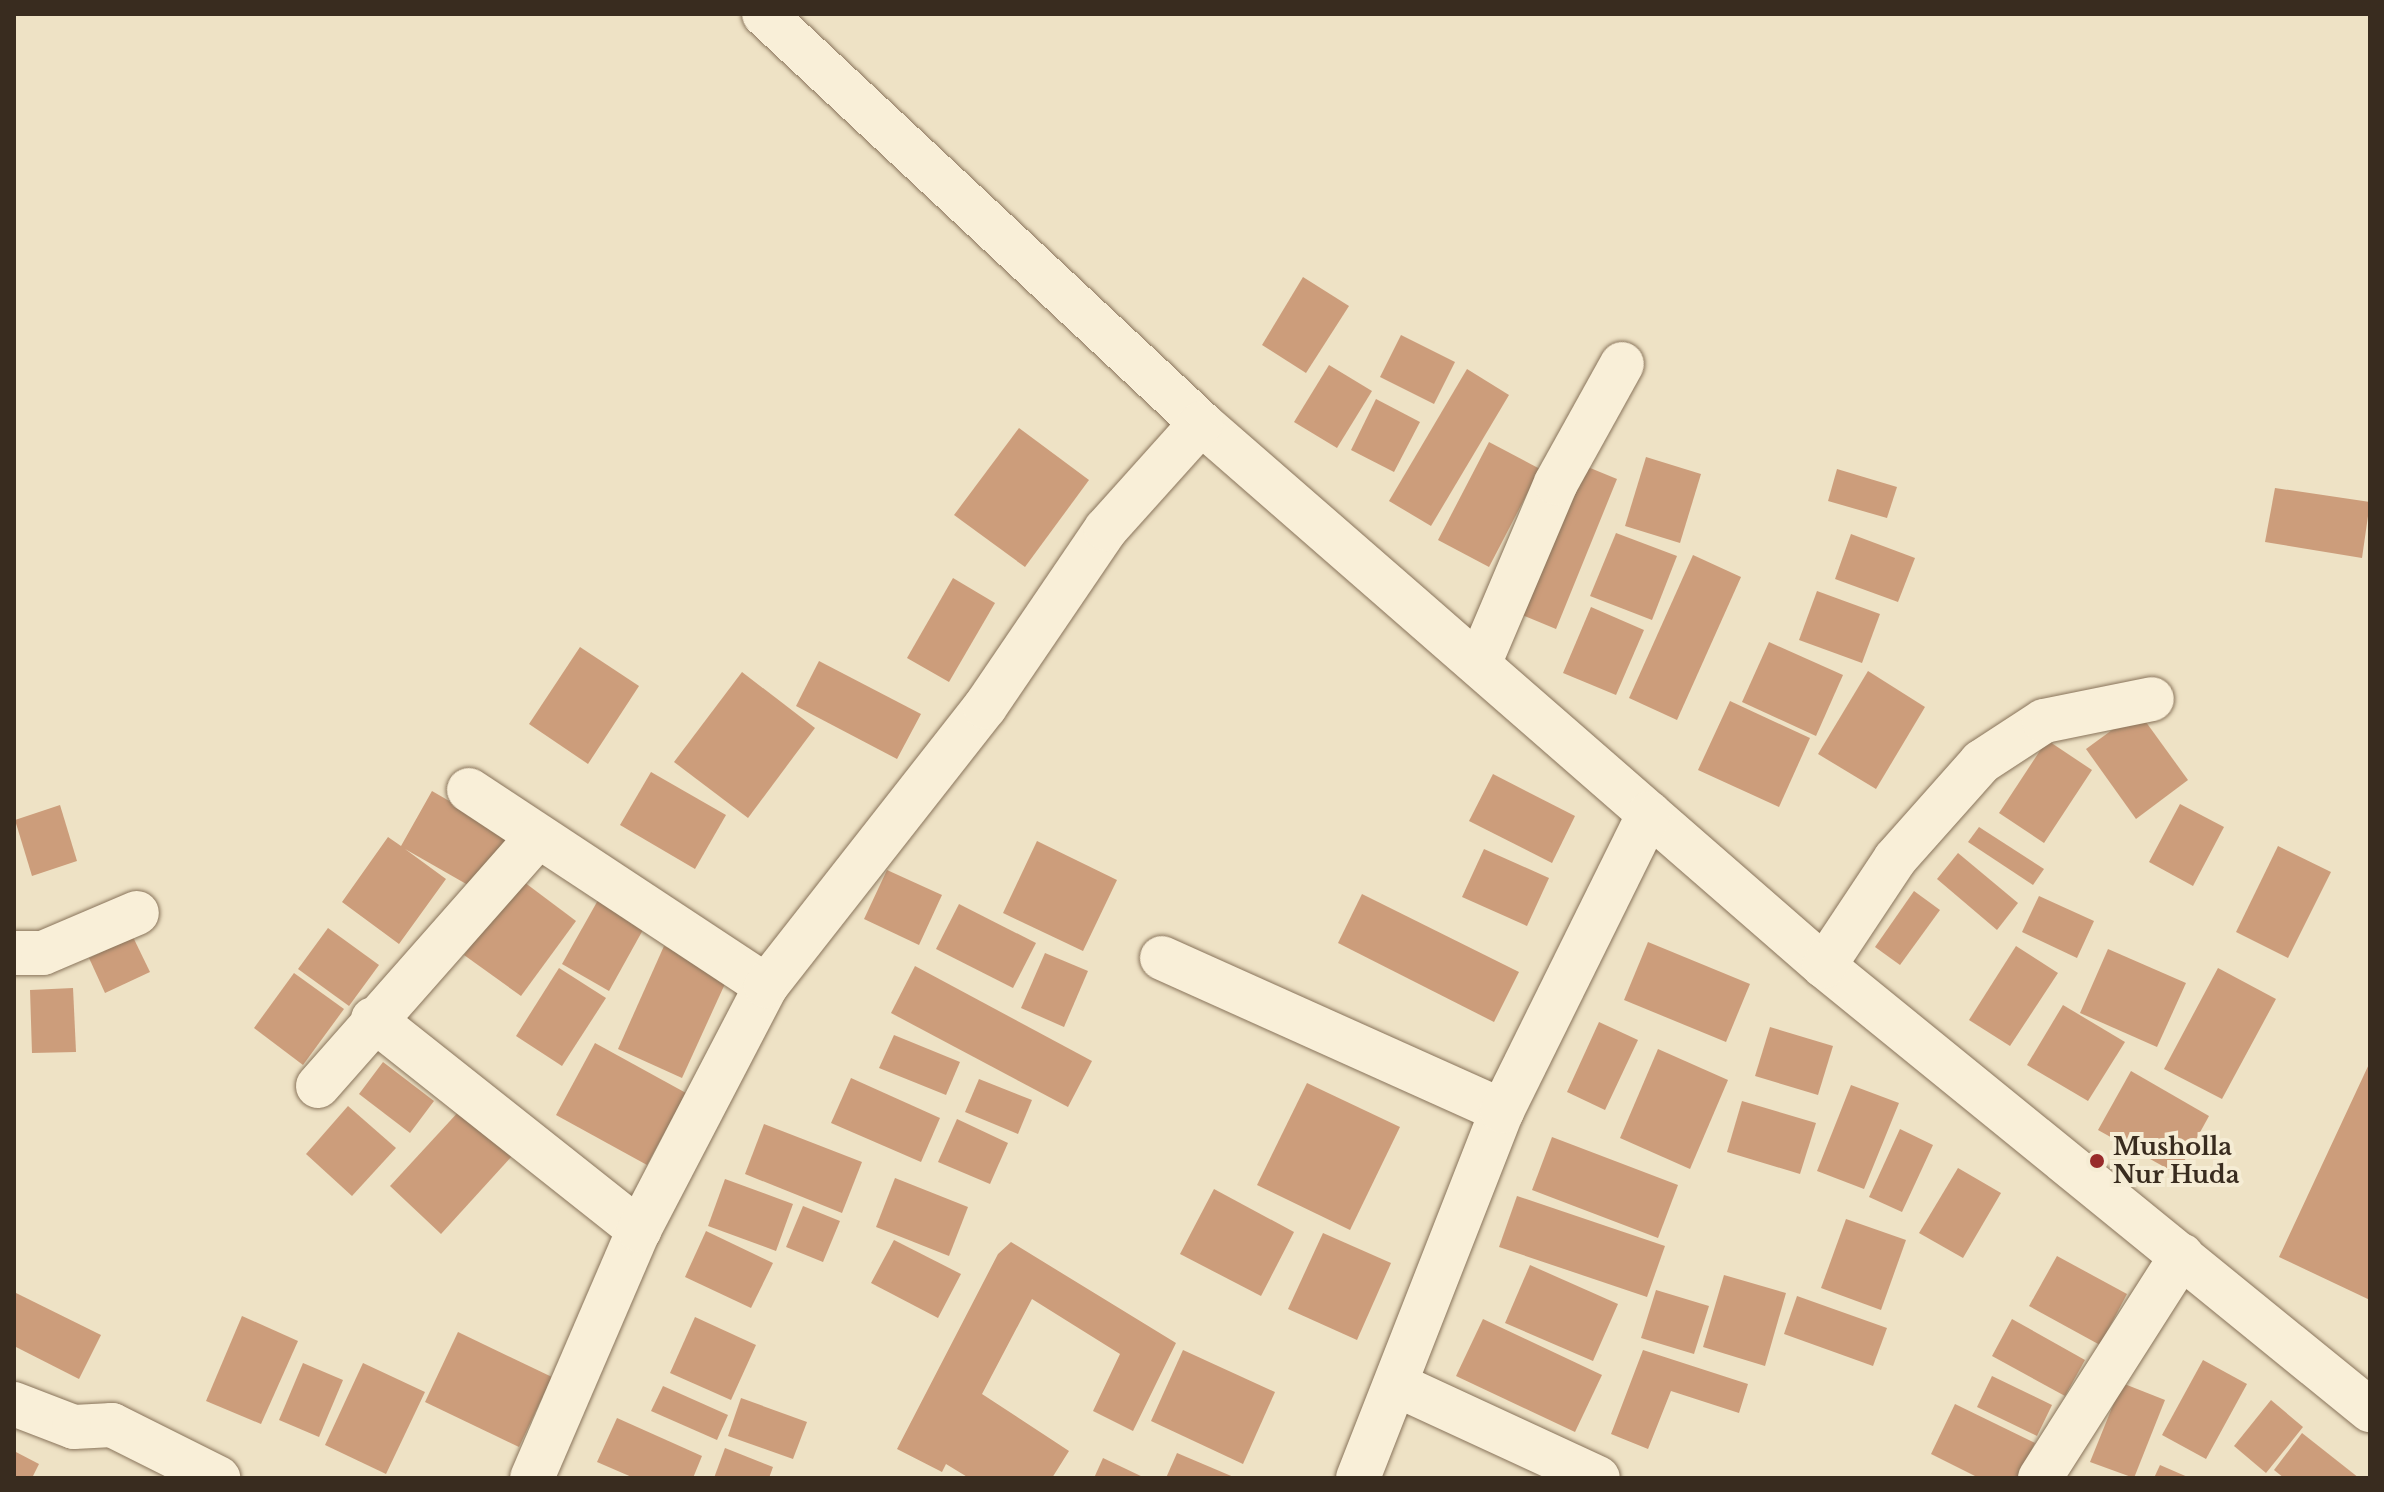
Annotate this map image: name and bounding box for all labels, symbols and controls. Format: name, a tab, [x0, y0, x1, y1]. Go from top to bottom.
place label: Musholla Nur Huda	[2113, 1133, 2240, 1189]
marker: Musholla Nur Huda	[2088, 1152, 2106, 1170]

